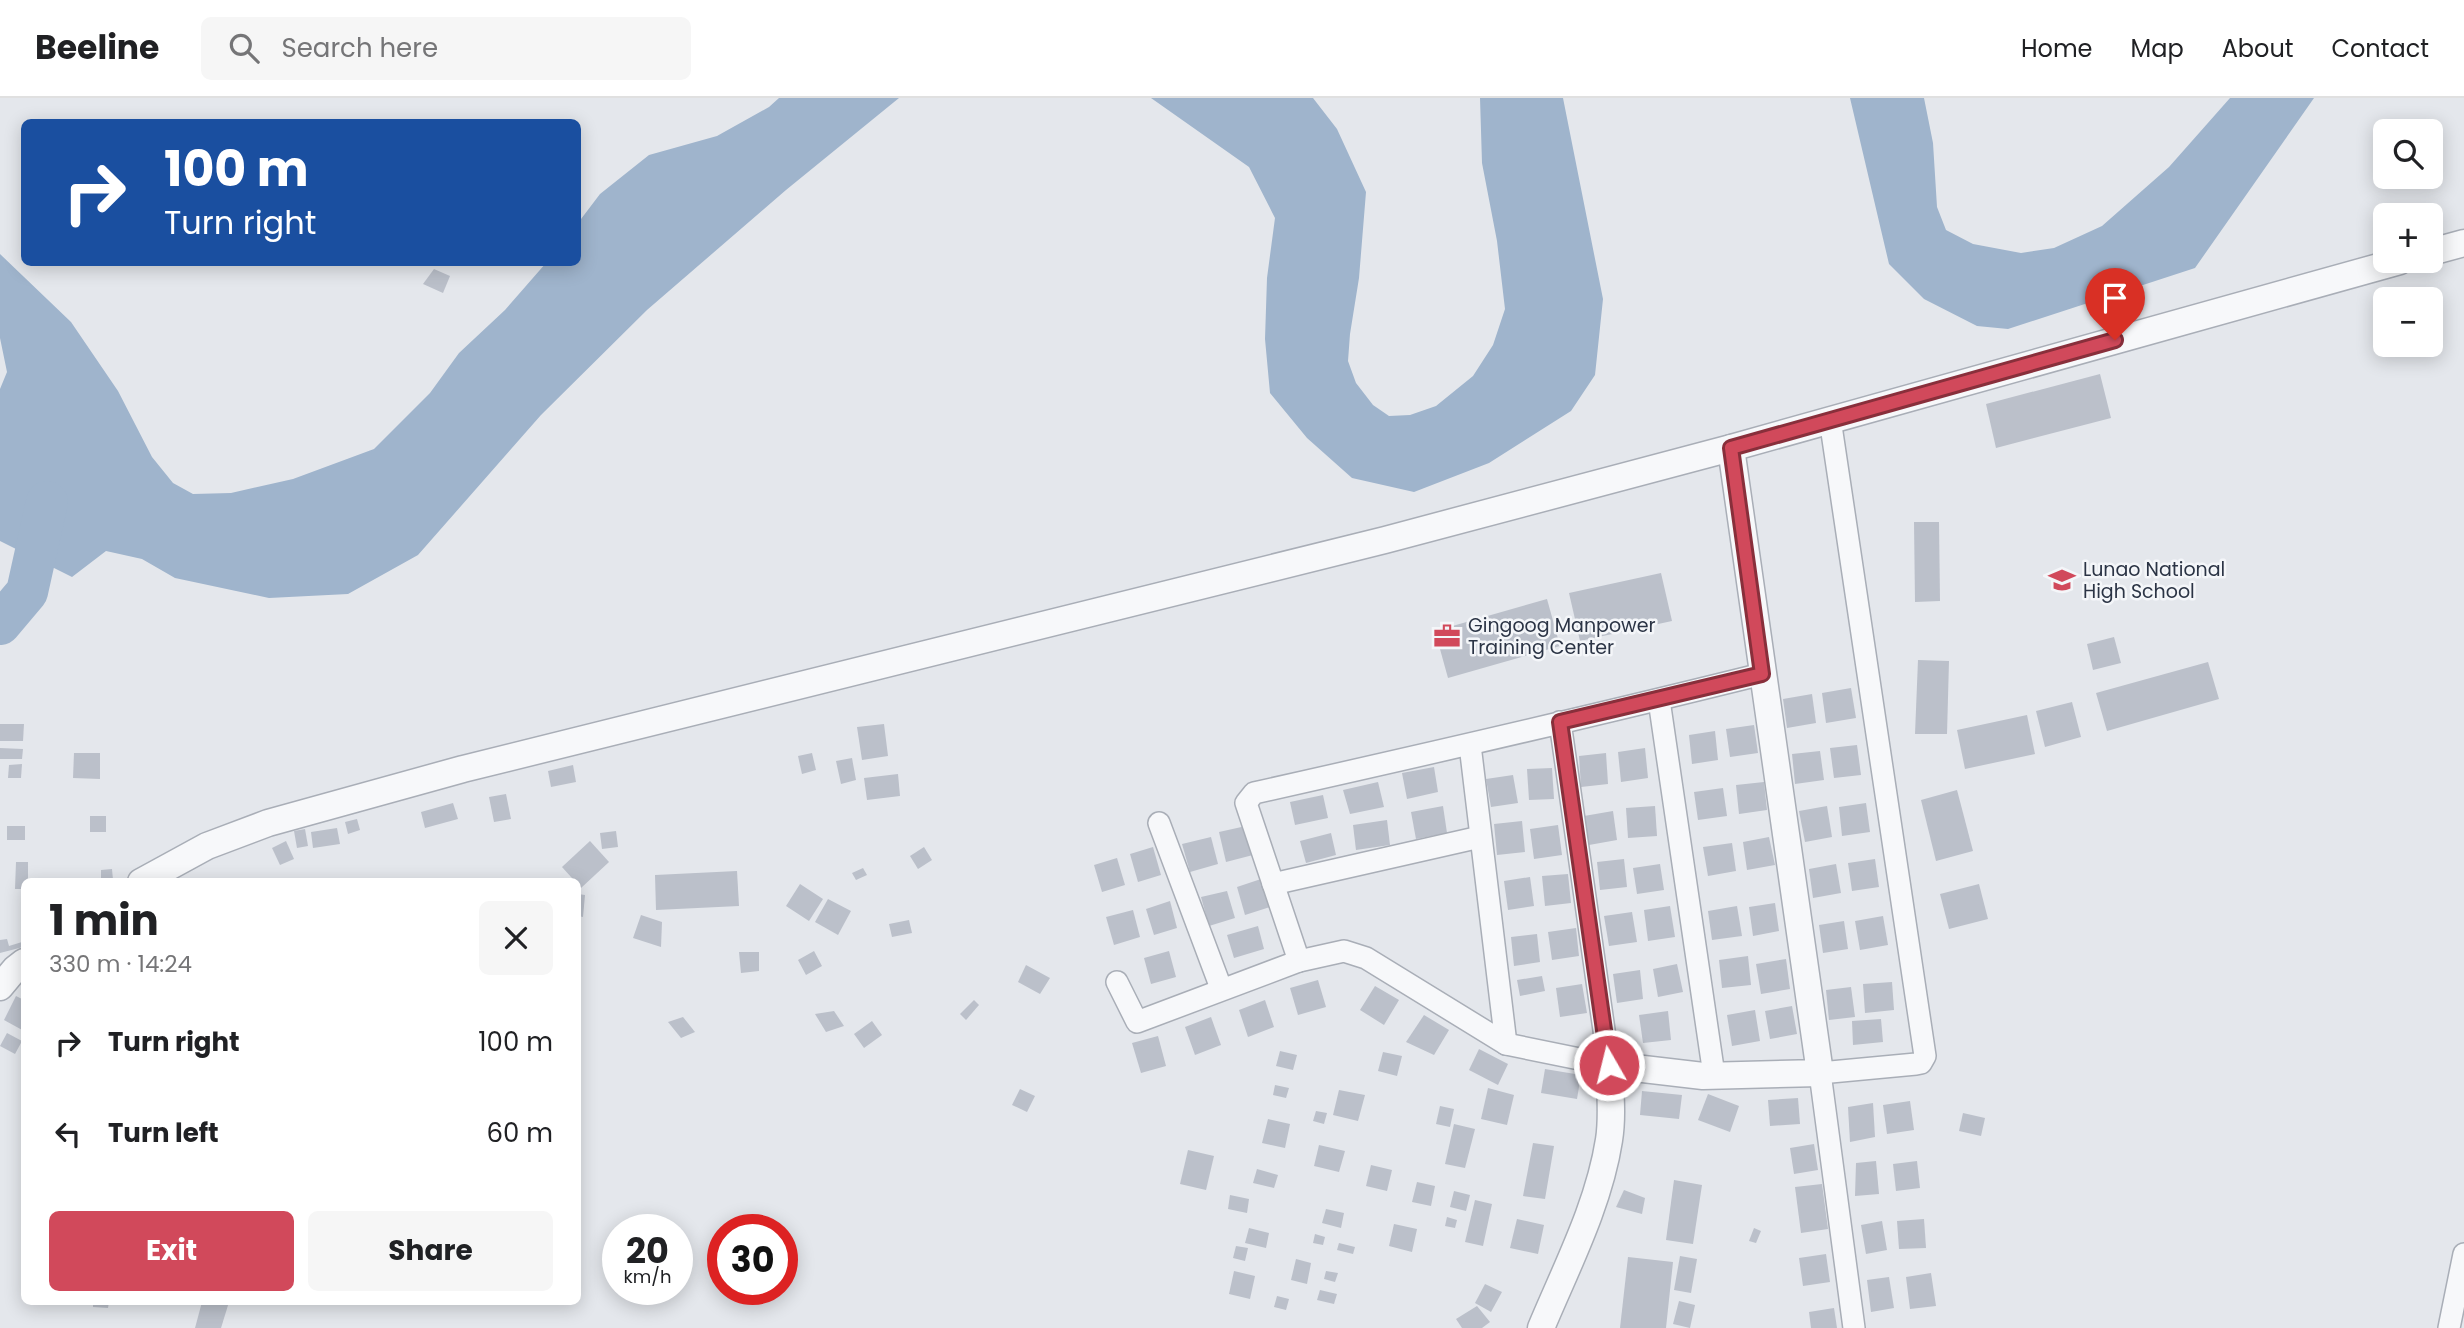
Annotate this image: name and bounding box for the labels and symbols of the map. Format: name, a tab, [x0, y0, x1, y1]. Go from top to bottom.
pin	[2085, 268, 2145, 340]
place label: Lunao National High School	[2083, 556, 2225, 605]
school or university icon: Lunao National High School	[2047, 565, 2077, 595]
place label: Gingoog Manpower Training Center	[1468, 612, 1656, 661]
office icon: Gingoog Manpower Training Center	[1432, 621, 1462, 651]
position arrow	[1572, 1028, 1646, 1102]
speed limit sign: 30	[707, 1214, 798, 1305]

